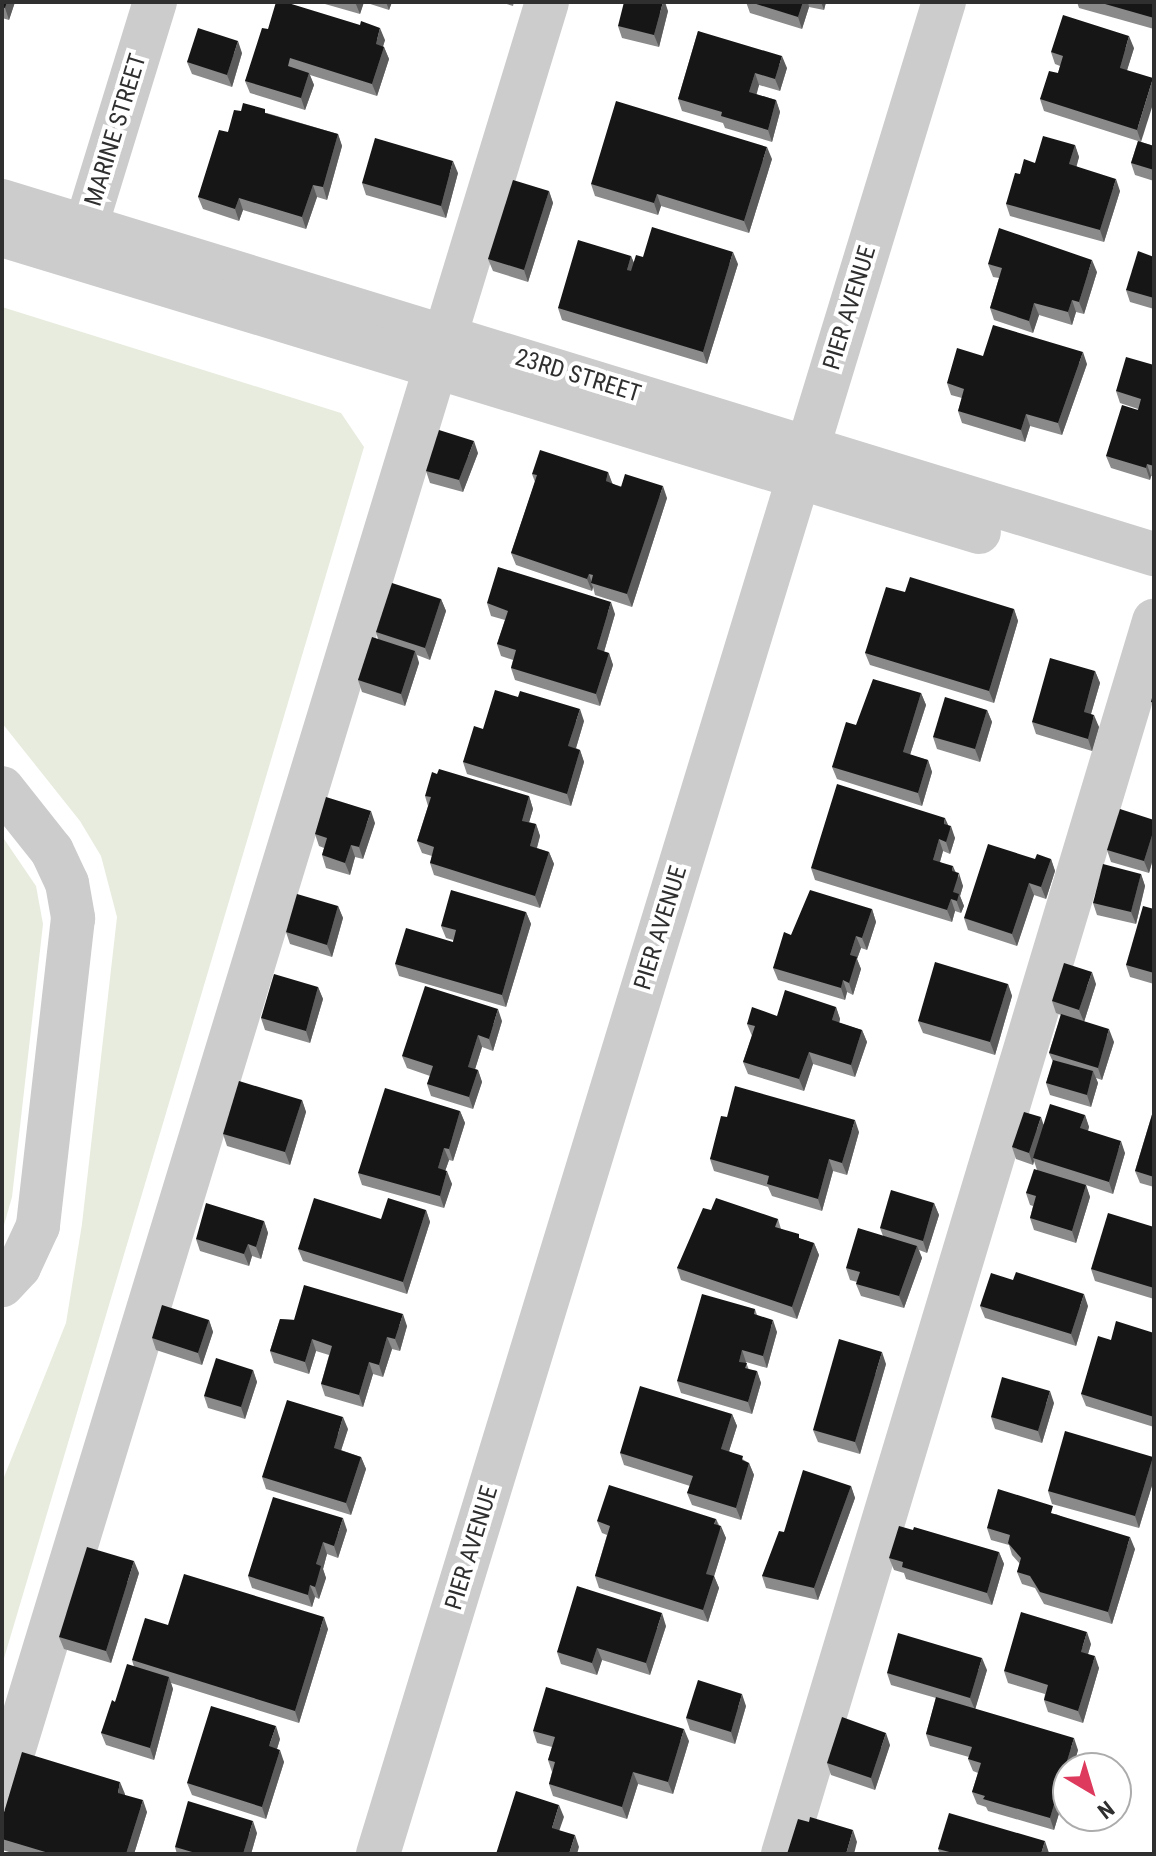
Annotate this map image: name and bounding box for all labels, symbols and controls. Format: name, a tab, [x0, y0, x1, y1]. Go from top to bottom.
street label: MARINE STREET	[79, 50, 153, 210]
street label: PIER AVENUE	[818, 243, 882, 373]
street label: 23RD STREET	[512, 343, 644, 409]
street label: PIER AVENUE	[629, 863, 693, 993]
street label: PIER AVENUE	[440, 1483, 504, 1613]
north arrow	[1052, 1752, 1132, 1832]
text: N	[1093, 1796, 1119, 1824]

